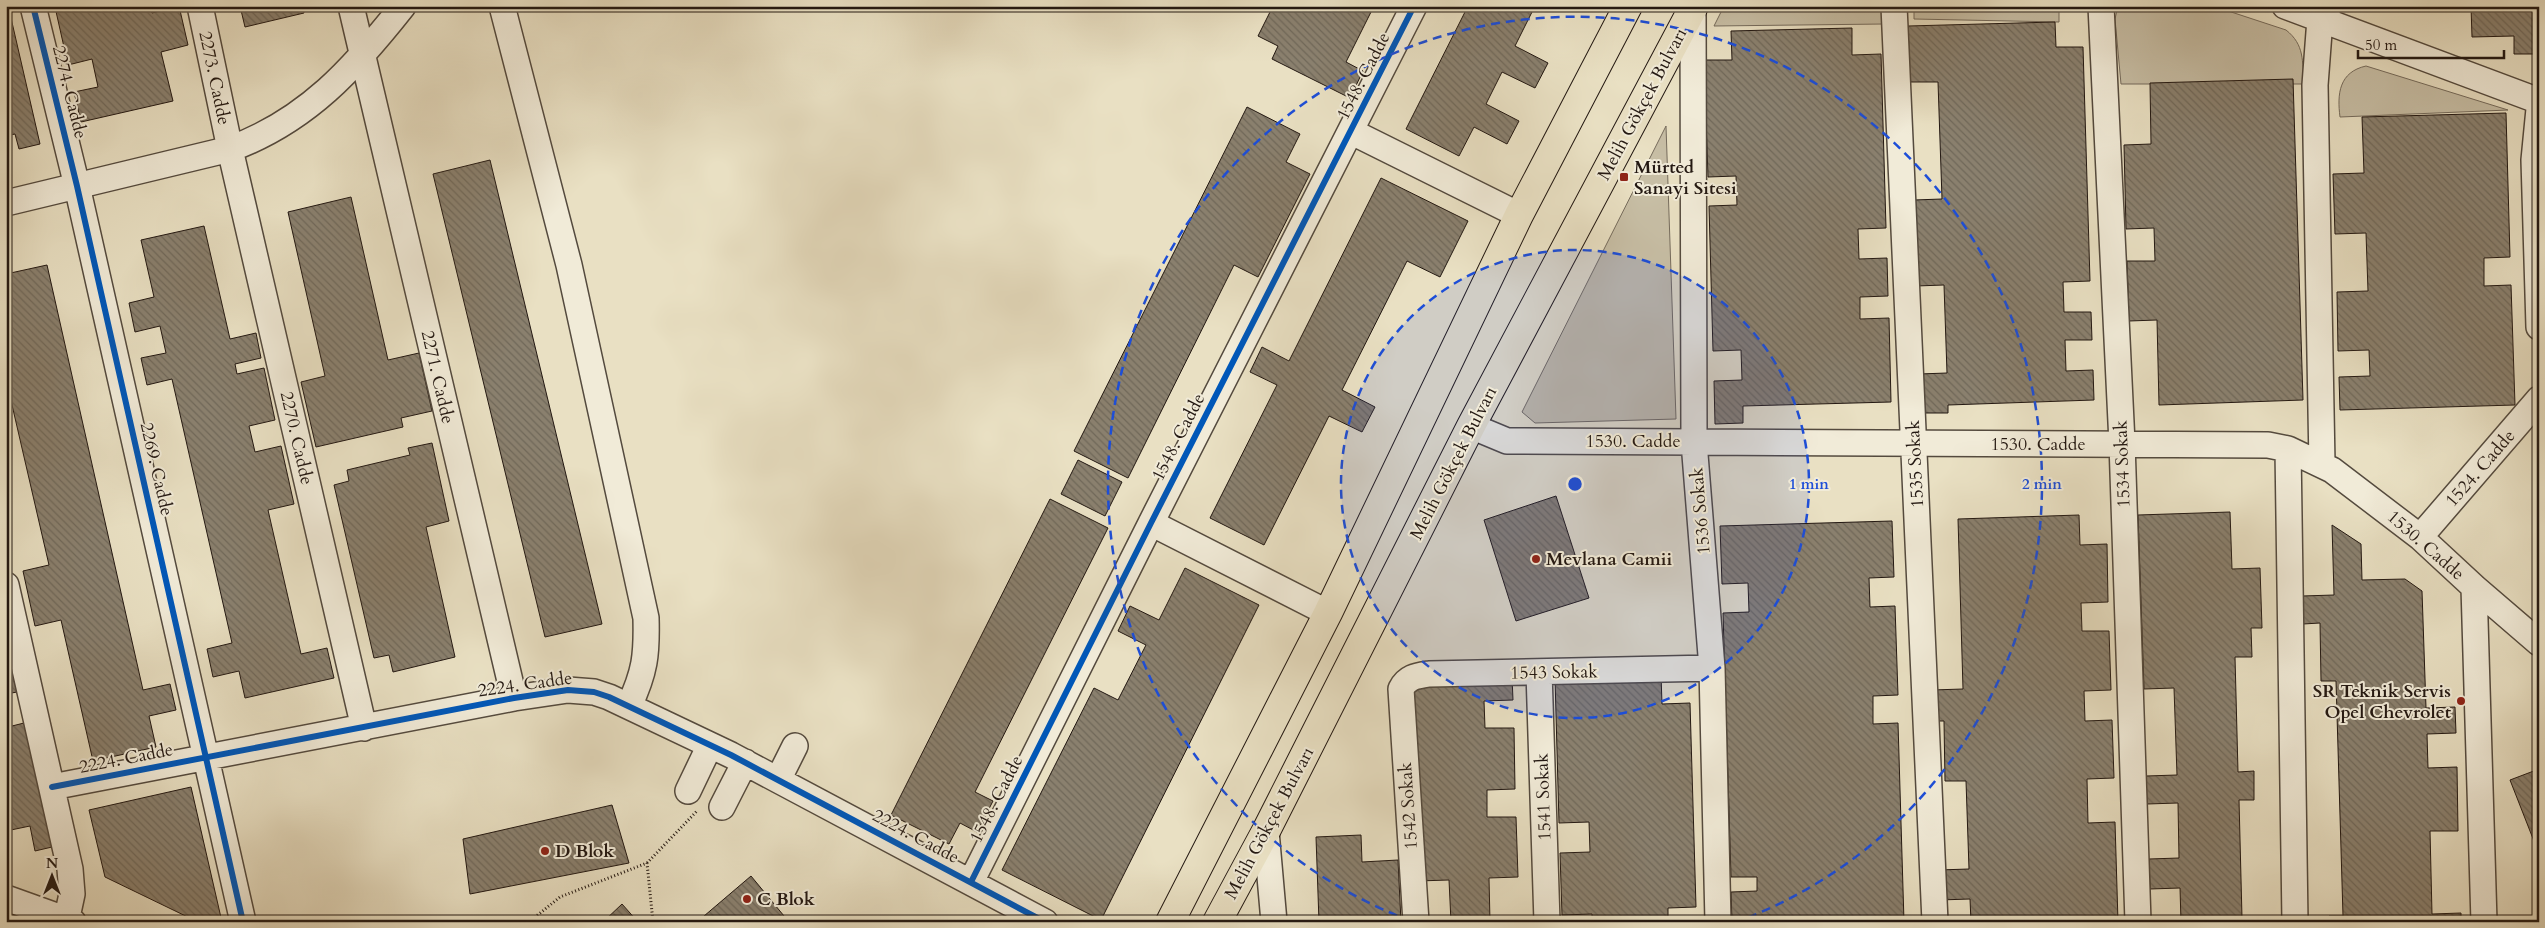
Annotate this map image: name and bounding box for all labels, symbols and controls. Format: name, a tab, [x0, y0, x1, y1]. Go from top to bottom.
street label: Melih Gökçek Bulvarı	[1592, 24, 1693, 185]
street label: 1548. Cadde	[1331, 28, 1396, 124]
scale bar	[2358, 28, 2504, 60]
street label: 2273. Cadde	[192, 29, 237, 127]
text: 50 m	[2365, 35, 2397, 55]
street label: 2274. Cadde	[46, 43, 93, 141]
place label: Mürted Sanayi Sitesi	[1634, 155, 1737, 201]
marker: Mürted Sanayi Sitesi	[1618, 171, 1630, 183]
street label: 2271. Cadde	[415, 328, 460, 426]
street label: Melih Gökçek Bulvarı	[1404, 382, 1503, 544]
street label: 2270. Cadde	[274, 389, 319, 487]
street label: 1548. Cadde	[1146, 389, 1211, 485]
street label: 1535 Sokak	[1901, 419, 1930, 508]
street label: 1534 Sokak	[2108, 419, 2137, 508]
street label: 2269. Cadde	[134, 420, 179, 518]
street label: 1524. Cadde	[2440, 424, 2521, 512]
street label: 1530. Cadde	[1585, 429, 1681, 454]
street label: 1530. Cadde	[1990, 432, 2086, 457]
street label: 1536 Sokak	[1684, 466, 1717, 556]
text: 1 min	[1789, 474, 1829, 494]
text: 2 min	[2022, 474, 2062, 494]
centre of rings	[1566, 475, 1584, 493]
street label: 1530. Cadde	[2382, 505, 2470, 586]
place label: Mevlana Camii	[1546, 547, 1673, 572]
marker: Mevlana Camii	[1530, 553, 1542, 565]
street label: 1543 Sokak	[1510, 659, 1598, 686]
street label: 2224. Cadde	[476, 665, 574, 703]
place label: SR Teknik Servis Opel Chevrolet	[2313, 679, 2452, 725]
marker: SR Teknik Servis Opel Chevrolet	[2455, 695, 2467, 707]
street label: 2224. Cadde	[77, 737, 175, 780]
street label: Melih Gökçek Bulvarı	[1219, 743, 1320, 904]
street label: 1548. Cadde	[964, 751, 1029, 847]
street label: 1541 Sokak	[1529, 752, 1558, 841]
street label: 1542 Sokak	[1393, 761, 1424, 850]
street label: 2224. Cadde	[868, 803, 964, 870]
place label: D Blok	[555, 839, 615, 864]
marker: D Blok	[539, 845, 551, 857]
north arrow	[28, 850, 78, 900]
text: N	[46, 854, 58, 873]
place label: C Blok	[757, 887, 816, 912]
marker: C Blok	[741, 893, 753, 905]

